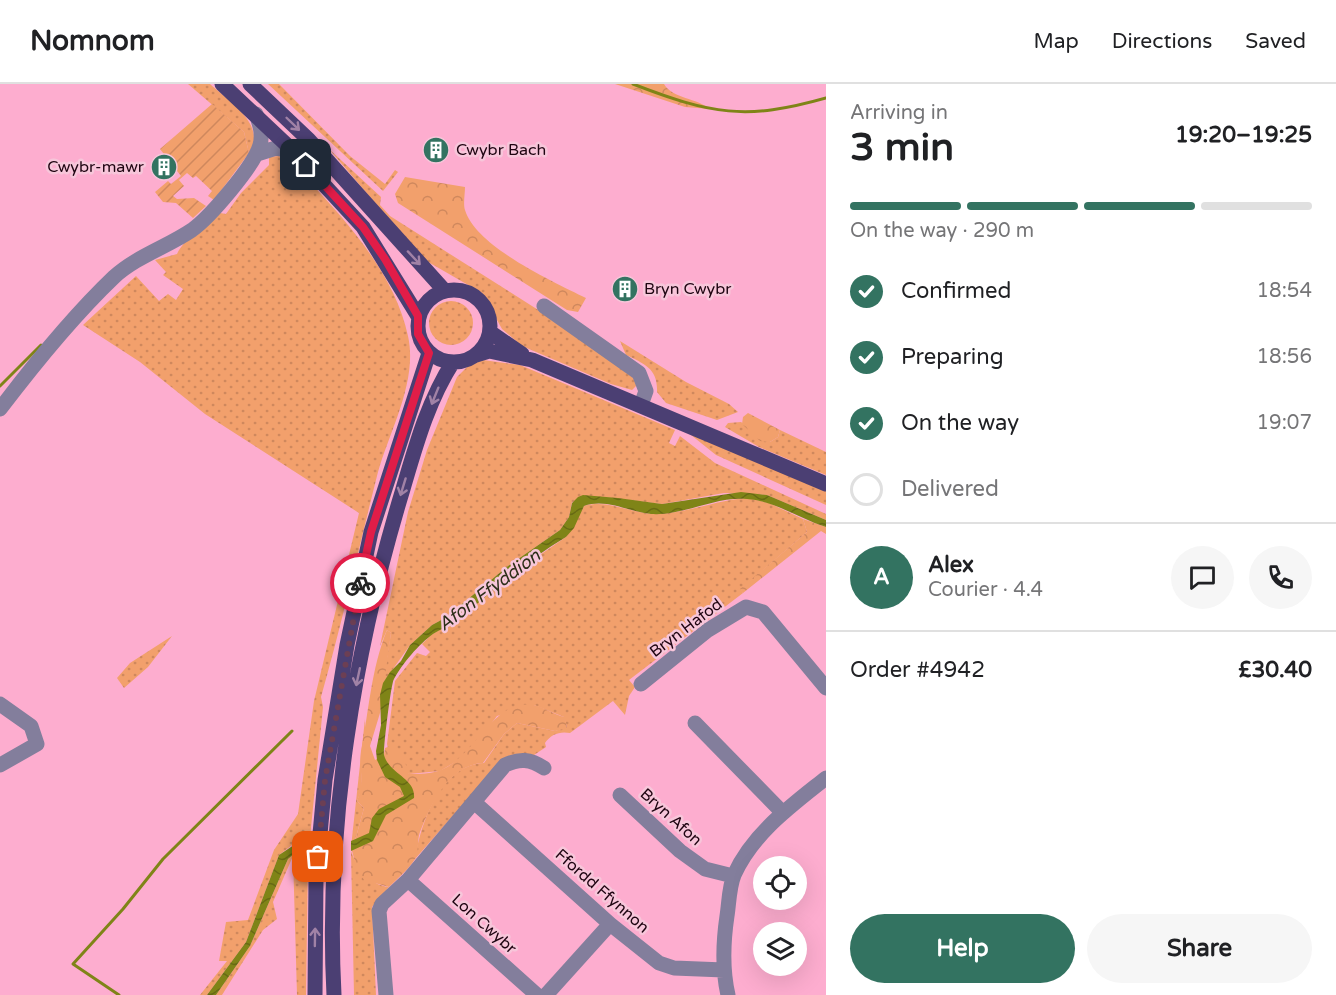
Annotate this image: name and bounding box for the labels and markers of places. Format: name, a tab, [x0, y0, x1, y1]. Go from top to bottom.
building icon: Cwybr Bach	[421, 135, 451, 165]
pin	[280, 139, 331, 190]
place label: Cwybr Bach	[456, 140, 546, 160]
building icon: Cwybr-mawr	[149, 152, 179, 182]
place label: Cwybr-mawr	[47, 157, 145, 177]
building icon: Bryn Cwybr	[610, 274, 640, 304]
place label: Bryn Cwybr	[644, 279, 732, 299]
pin	[292, 831, 343, 882]

